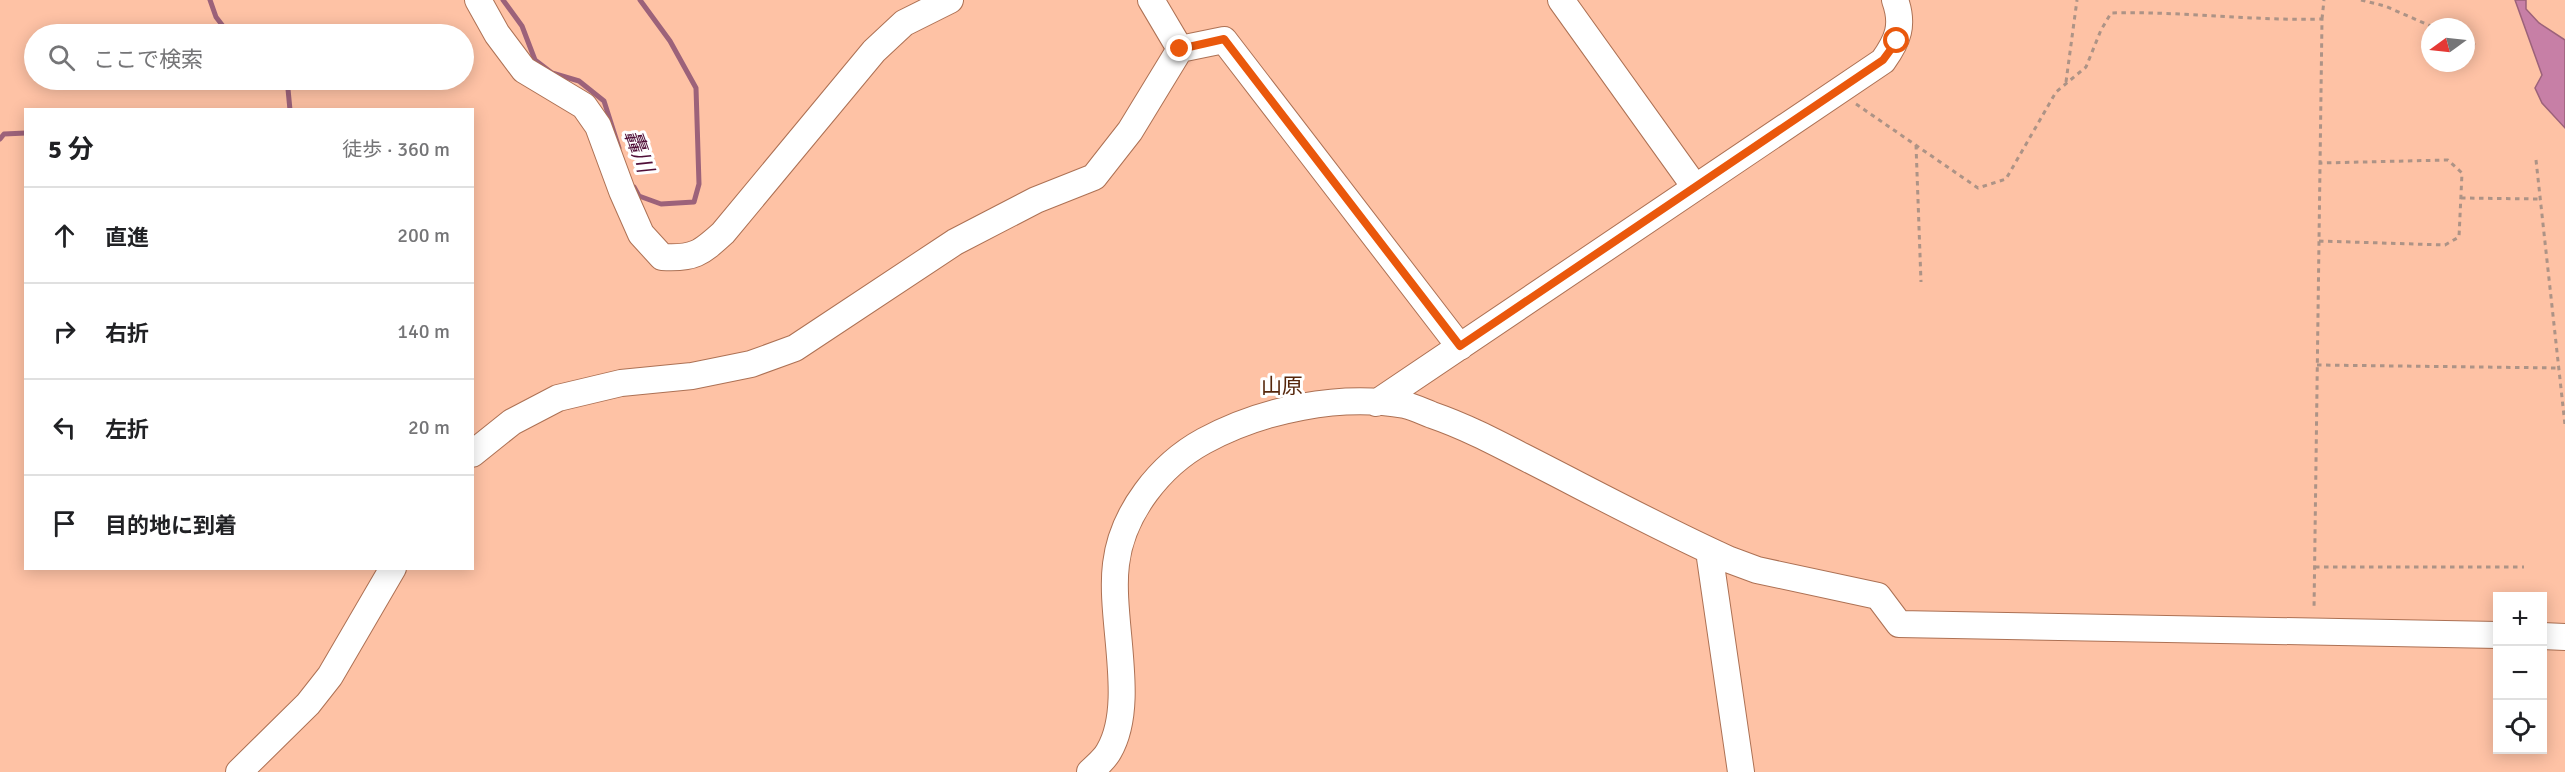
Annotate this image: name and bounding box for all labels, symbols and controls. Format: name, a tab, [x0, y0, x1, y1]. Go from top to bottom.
north arrow	[2421, 18, 2475, 72]
search box	[24, 24, 474, 90]
route start	[1883, 27, 1909, 53]
route end	[1166, 35, 1192, 61]
icon: search	[45, 41, 78, 74]
text: ここで検索	[93, 46, 203, 73]
water label: 轟川	[619, 126, 660, 178]
text: 5 分	[48, 134, 94, 166]
text: 徒歩 · 360 m	[342, 137, 450, 162]
icon: ahead	[48, 219, 81, 252]
text: 200 m	[397, 223, 450, 248]
text: 直進	[105, 224, 149, 251]
icon: right	[48, 315, 81, 348]
text: 140 m	[397, 319, 450, 344]
text: 右折	[105, 320, 149, 347]
park label: 山原	[1261, 373, 1303, 399]
icon: left	[48, 411, 81, 444]
text: 20 m	[408, 415, 450, 440]
text: 左折	[105, 416, 149, 443]
icon: arrive	[48, 507, 81, 540]
text: 目的地に到着	[105, 512, 237, 539]
map controls	[2493, 592, 2547, 754]
button: +	[2493, 592, 2547, 646]
button: −	[2493, 646, 2547, 700]
button: locate	[2493, 700, 2547, 754]

